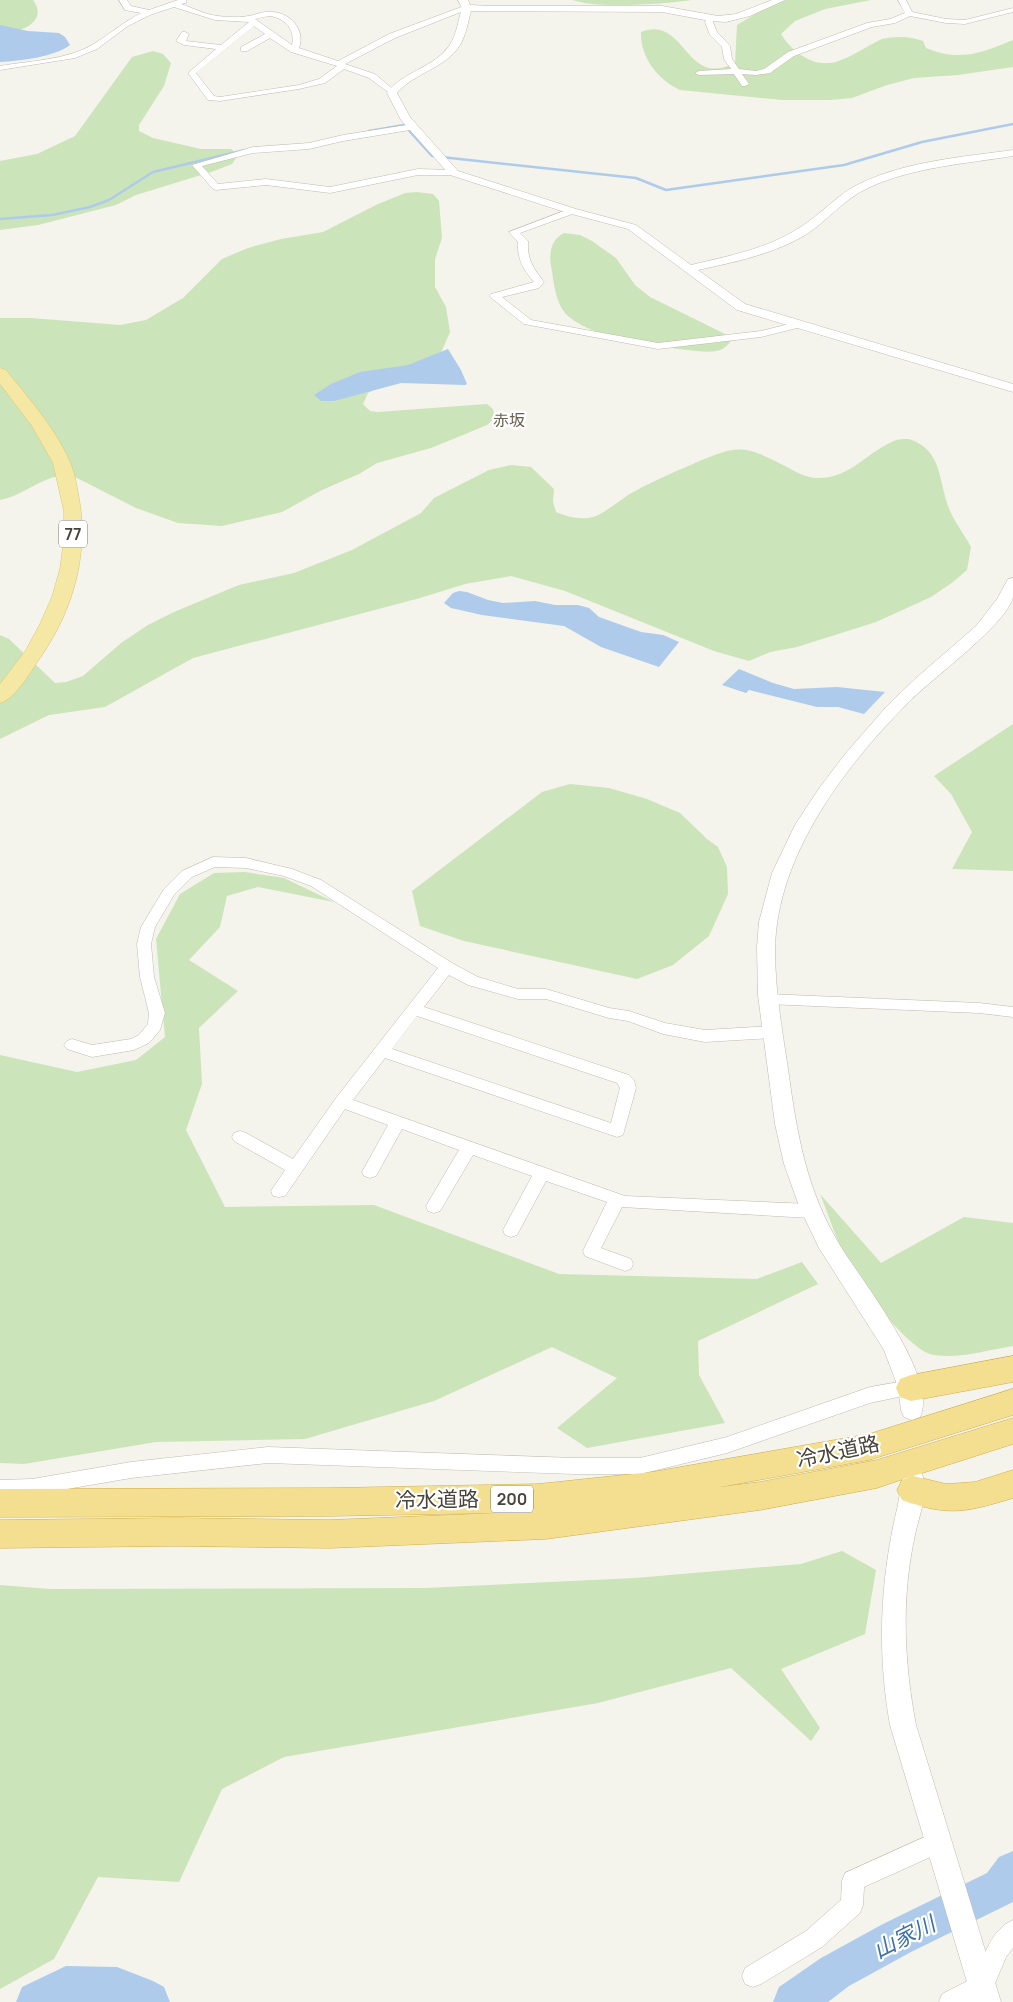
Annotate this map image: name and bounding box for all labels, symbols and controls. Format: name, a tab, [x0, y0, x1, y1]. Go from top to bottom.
district label: 赤坂	[493, 409, 525, 431]
road number: 77	[59, 520, 87, 548]
street label: 冷水道路	[794, 1429, 882, 1473]
street label: 冷水道路	[395, 1484, 479, 1514]
road number: 200	[491, 1486, 533, 1512]
water label: 山家川	[868, 1908, 942, 1965]

